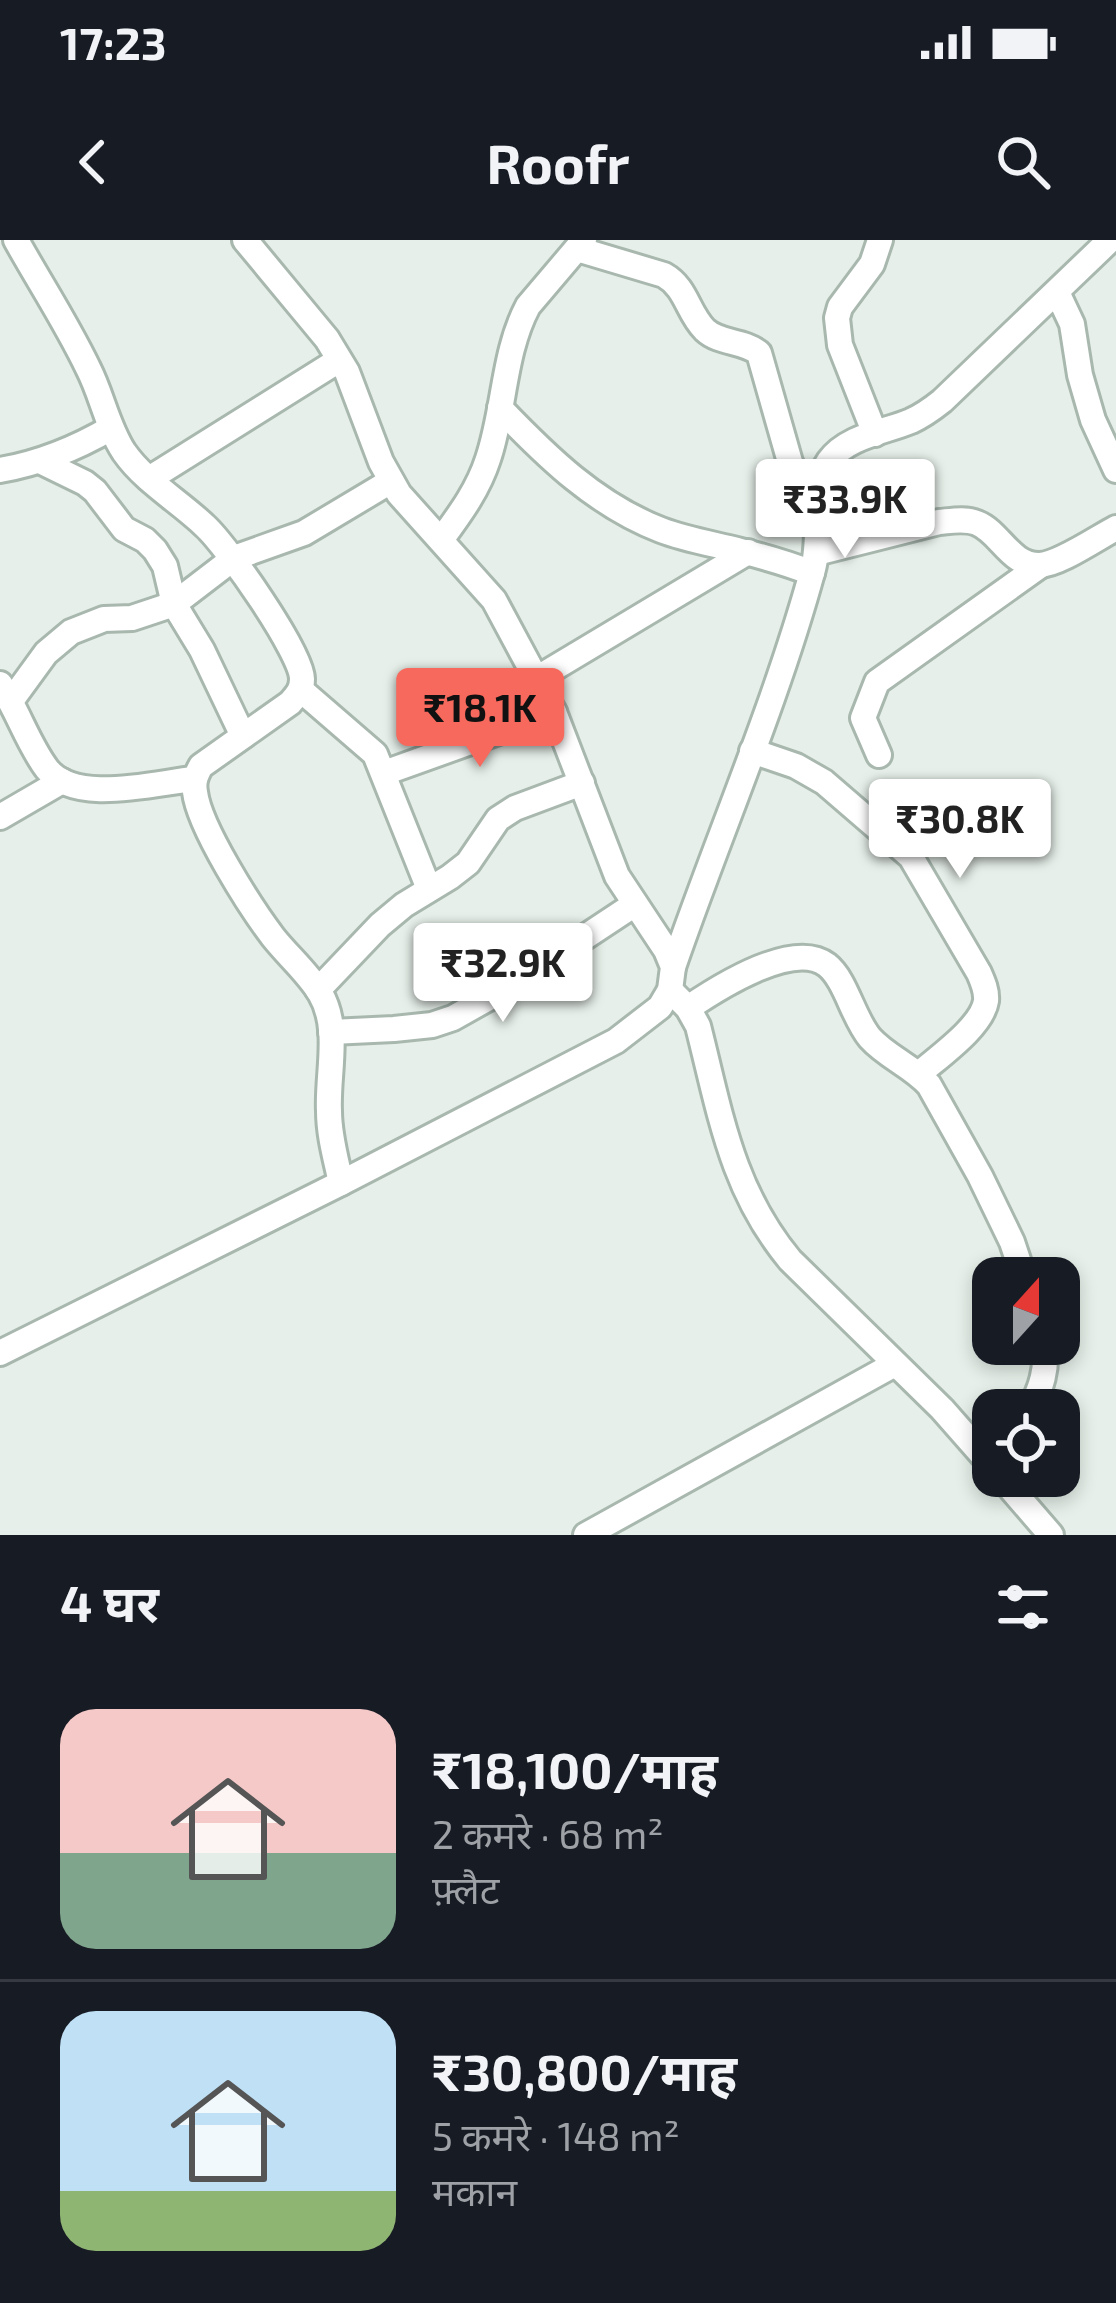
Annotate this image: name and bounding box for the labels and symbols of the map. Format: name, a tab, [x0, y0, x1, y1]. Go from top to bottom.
pin: ₹33.9K	[747, 459, 943, 561]
pin: ₹18.1K	[382, 668, 578, 770]
pin: ₹30.8K	[862, 779, 1058, 881]
pin: ₹32.9K	[405, 923, 601, 1025]
north arrow	[972, 1257, 1080, 1365]

